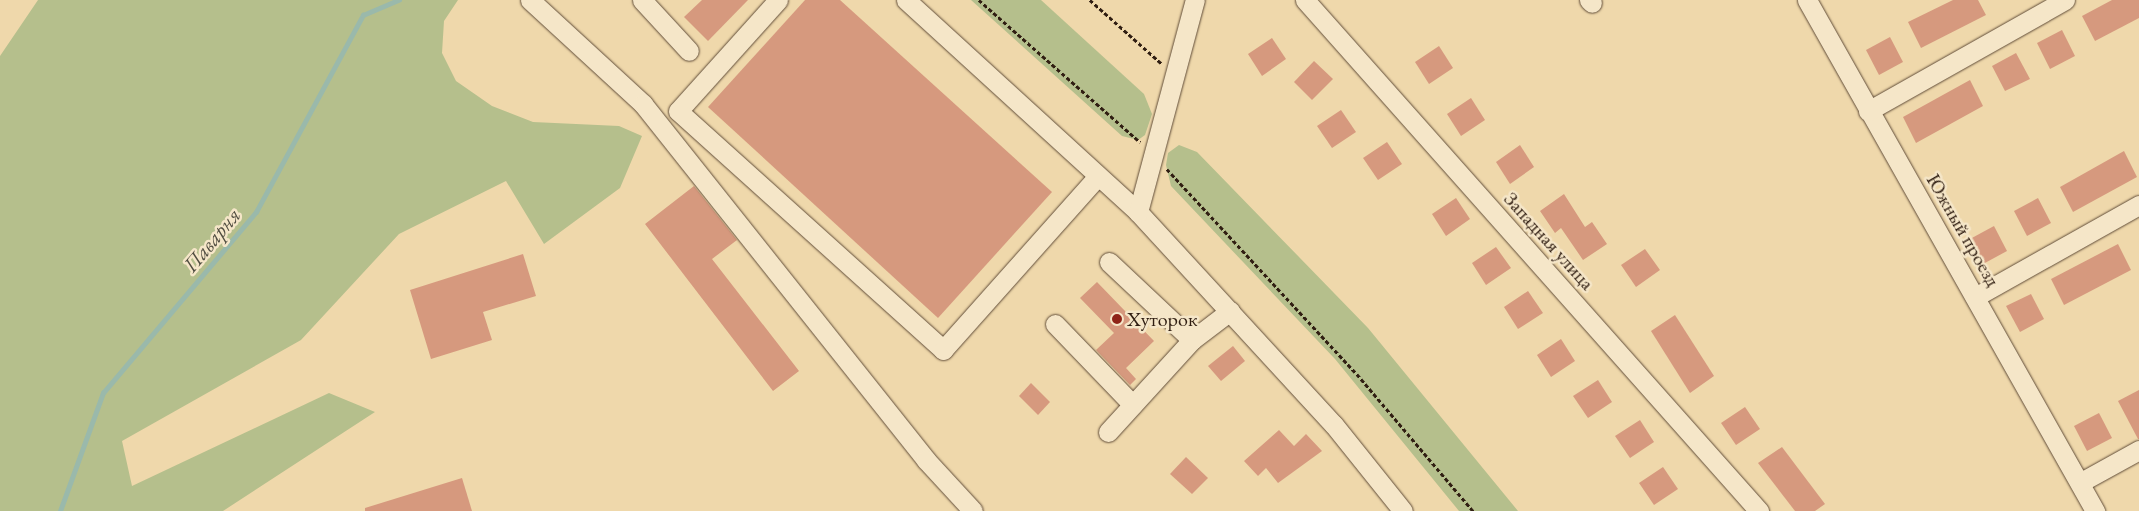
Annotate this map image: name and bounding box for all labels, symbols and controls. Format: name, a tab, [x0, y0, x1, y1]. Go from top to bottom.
street label: Южный проезд	[1921, 169, 2005, 291]
street label: Западная улица	[1499, 187, 1599, 295]
water label: Паварня	[178, 203, 246, 277]
place label: Хуторок	[1127, 307, 1197, 331]
marker: Хуторок	[1111, 313, 1123, 325]

